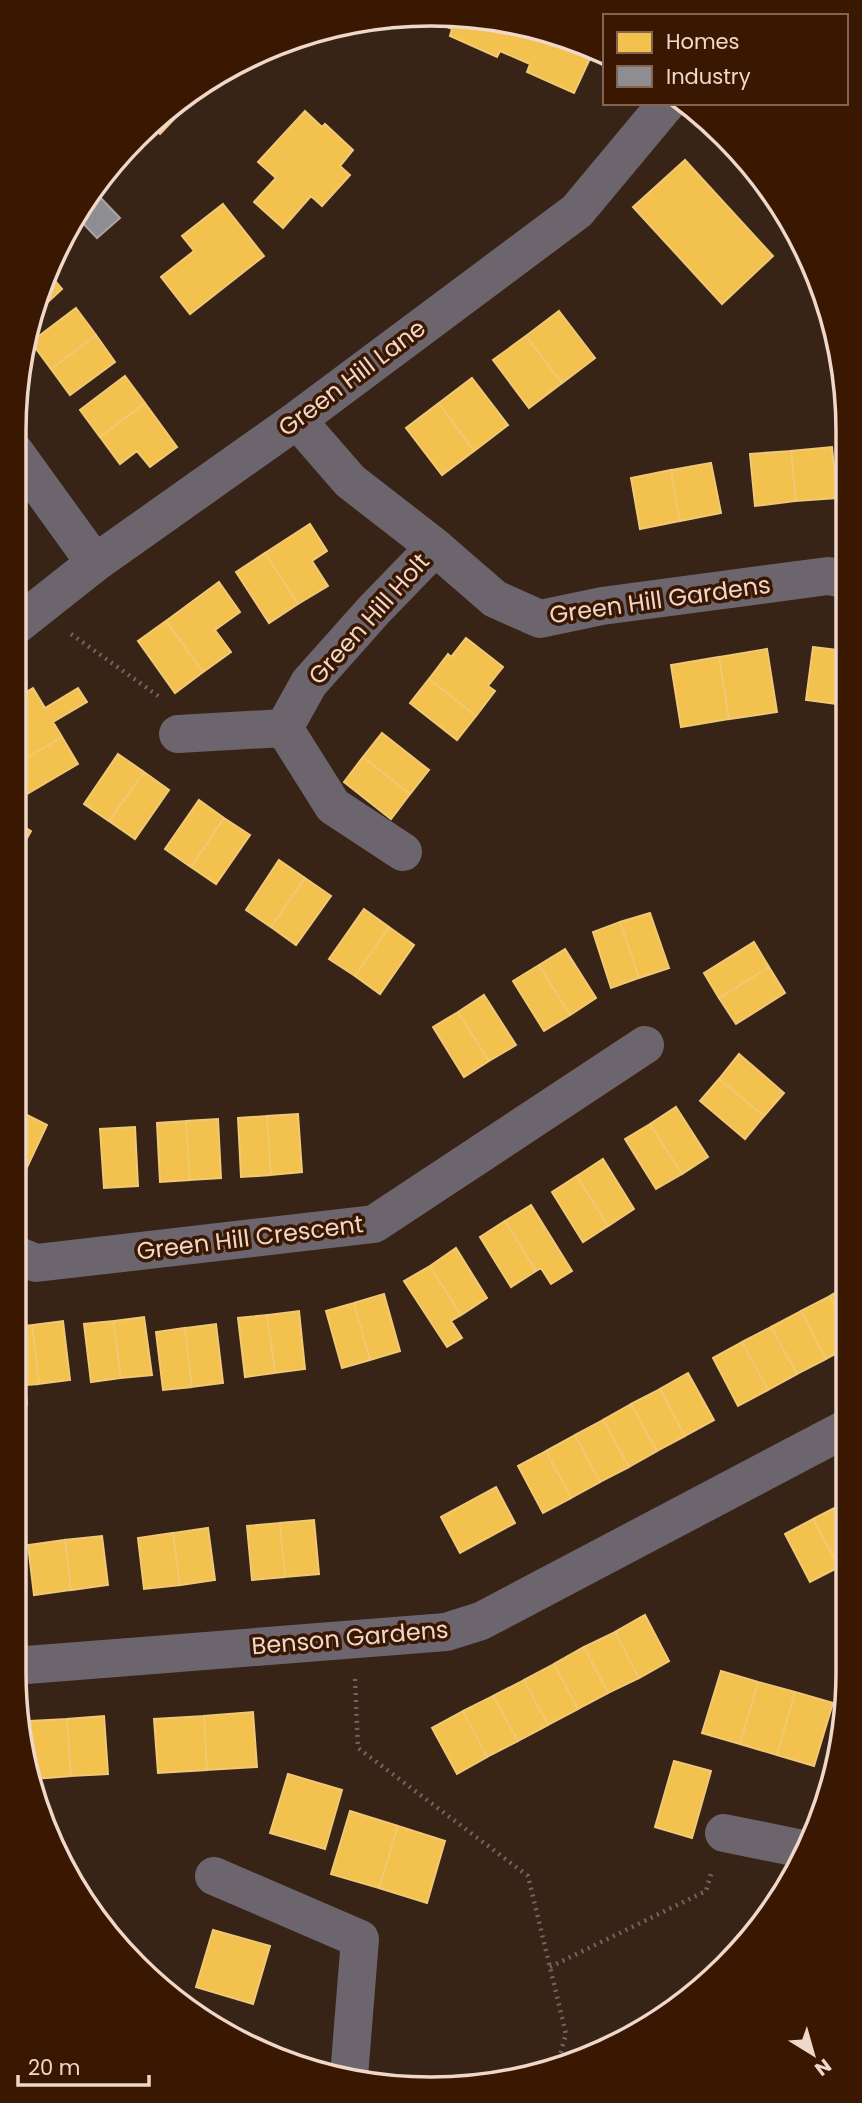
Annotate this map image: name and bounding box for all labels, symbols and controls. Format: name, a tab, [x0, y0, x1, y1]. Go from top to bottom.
legend	[603, 14, 848, 105]
text: Homes	[666, 27, 740, 56]
text: Industry	[666, 62, 751, 91]
street label: Green Hill Lane	[271, 311, 432, 444]
street label: Green Hill Holt	[301, 546, 437, 692]
street label: Green Hill Gardens	[547, 568, 773, 631]
street label: Green Hill Crescent	[135, 1207, 365, 1268]
street label: Benson Gardens	[250, 1612, 450, 1663]
north arrow	[778, 2019, 848, 2089]
scale bar	[18, 2044, 149, 2088]
text: N	[809, 2052, 837, 2082]
text: 20 m	[28, 2053, 81, 2082]

